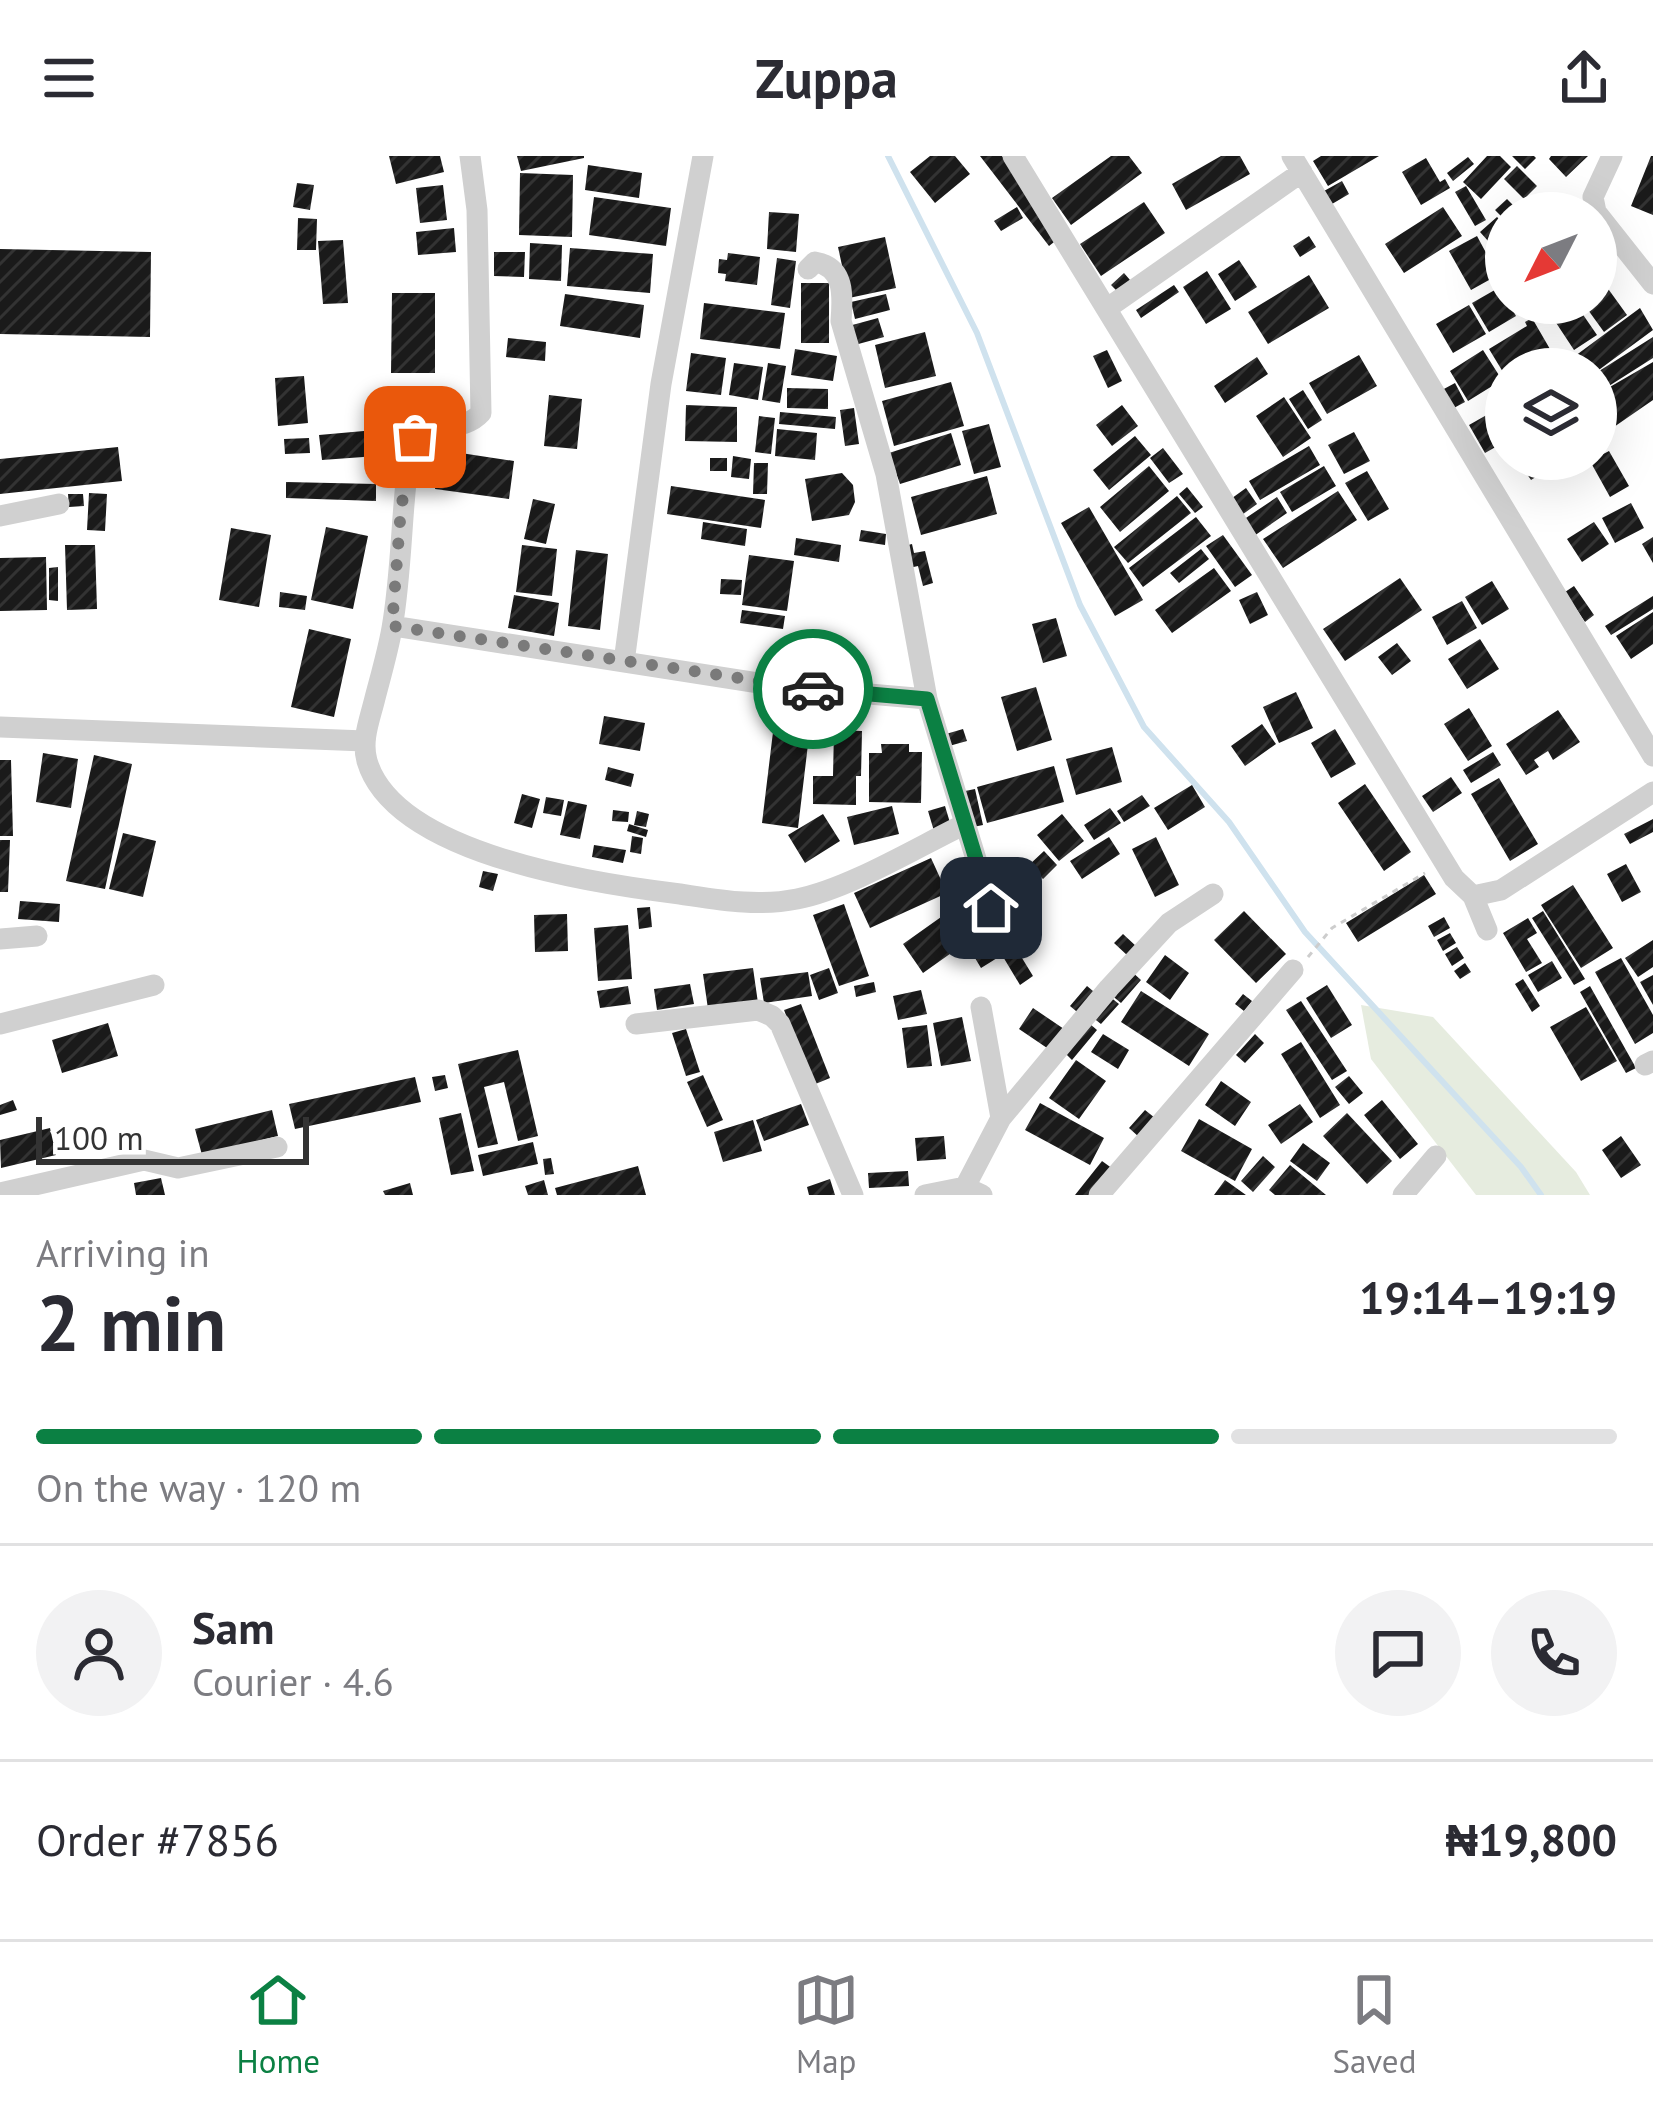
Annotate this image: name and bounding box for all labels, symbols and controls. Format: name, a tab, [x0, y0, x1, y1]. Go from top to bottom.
text: Zuppa	[755, 43, 898, 113]
icon: menu	[36, 45, 102, 111]
icon: share	[1551, 45, 1617, 111]
north arrow	[1485, 192, 1617, 324]
map controls	[1485, 192, 1617, 480]
button: layers	[1485, 348, 1617, 480]
pin	[364, 386, 466, 488]
icon: bag	[382, 404, 448, 470]
courier	[753, 629, 873, 749]
icon: car	[780, 656, 846, 722]
pin	[940, 857, 1042, 959]
icon: home	[958, 875, 1024, 941]
scale bar	[36, 1111, 309, 1164]
text: 100 m	[54, 1116, 144, 1159]
text: Arriving in	[36, 1227, 210, 1278]
text: 19:14–19:19	[1359, 1268, 1617, 1326]
text: 2 min	[36, 1272, 226, 1373]
text: On the way · 120 m	[36, 1462, 361, 1513]
button: person	[36, 1590, 162, 1716]
button: chat	[1335, 1590, 1461, 1716]
button: phone	[1491, 1590, 1617, 1716]
text: Sam	[192, 1598, 274, 1656]
text: Courier · 4.6	[192, 1656, 394, 1707]
text: Order #7856	[36, 1810, 279, 1868]
text: ₦19,800	[1446, 1810, 1617, 1868]
tab: Home	[237, 1967, 320, 2082]
tab: Map	[793, 1967, 859, 2082]
tab: Saved	[1332, 1967, 1416, 2082]

